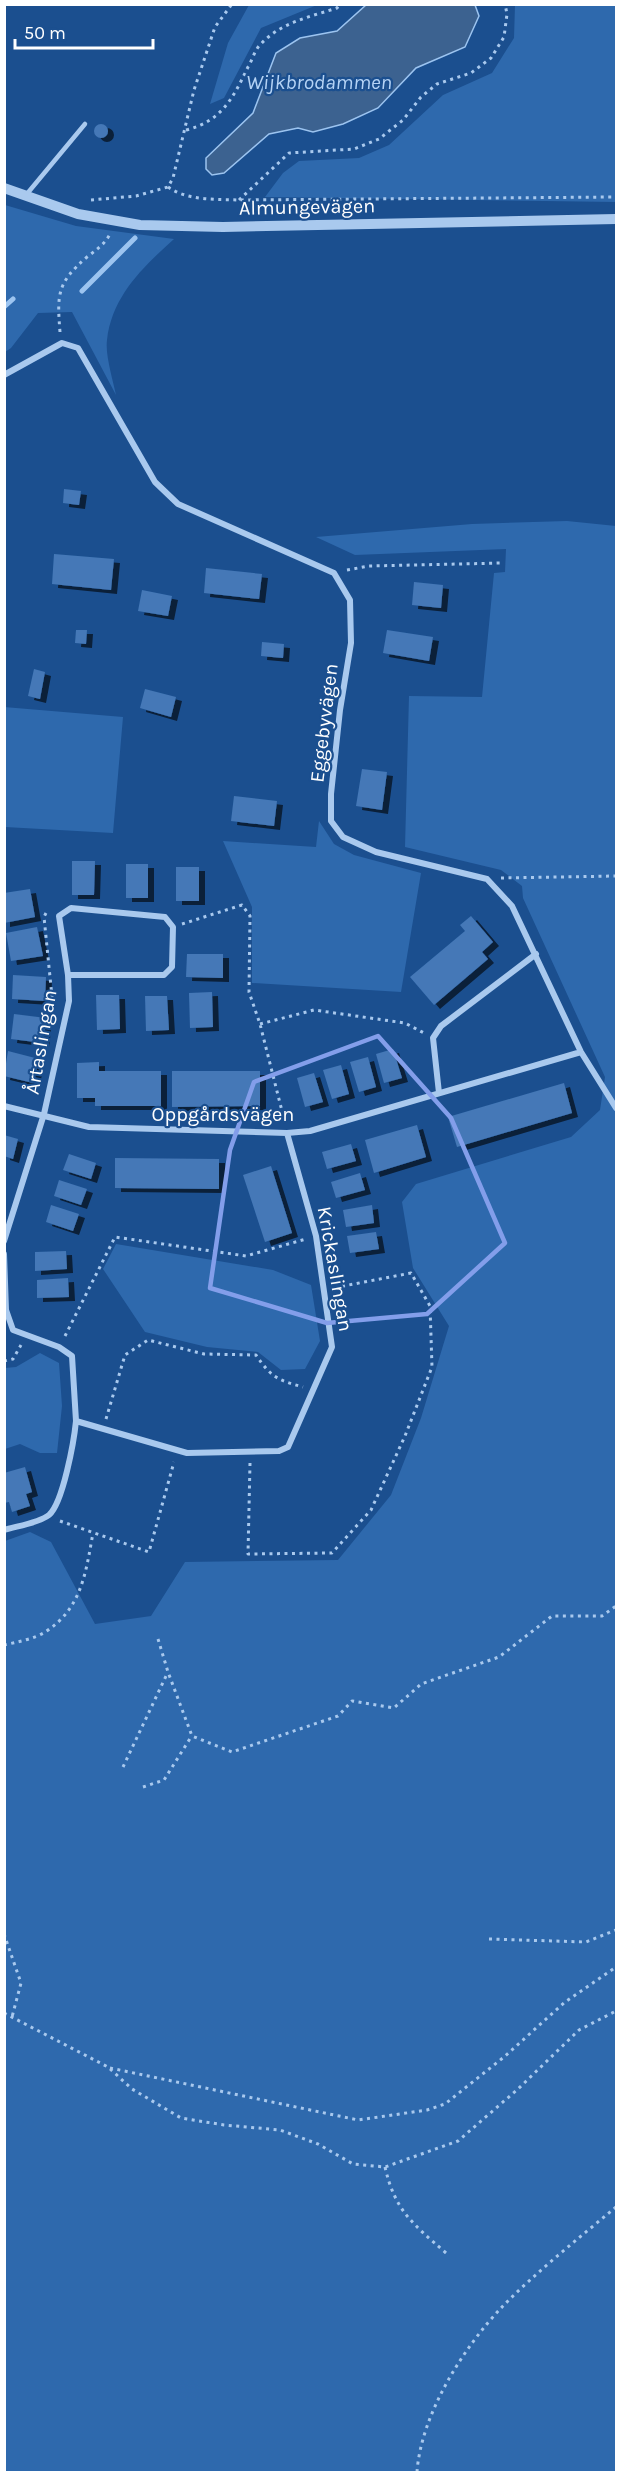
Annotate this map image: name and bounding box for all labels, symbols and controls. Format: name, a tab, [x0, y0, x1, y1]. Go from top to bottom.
scale bar	[15, 12, 153, 50]
text: 50 m	[24, 22, 66, 44]
water label: Wijkbrodammen	[246, 70, 392, 94]
street label: Almungevägen	[239, 194, 375, 220]
street label: Eggebyvägen	[305, 662, 343, 784]
street label: Årtaslingan	[20, 988, 62, 1096]
street label: Oppgårdsvägen	[152, 1103, 294, 1126]
street label: Krickaslingan	[313, 1205, 357, 1333]

